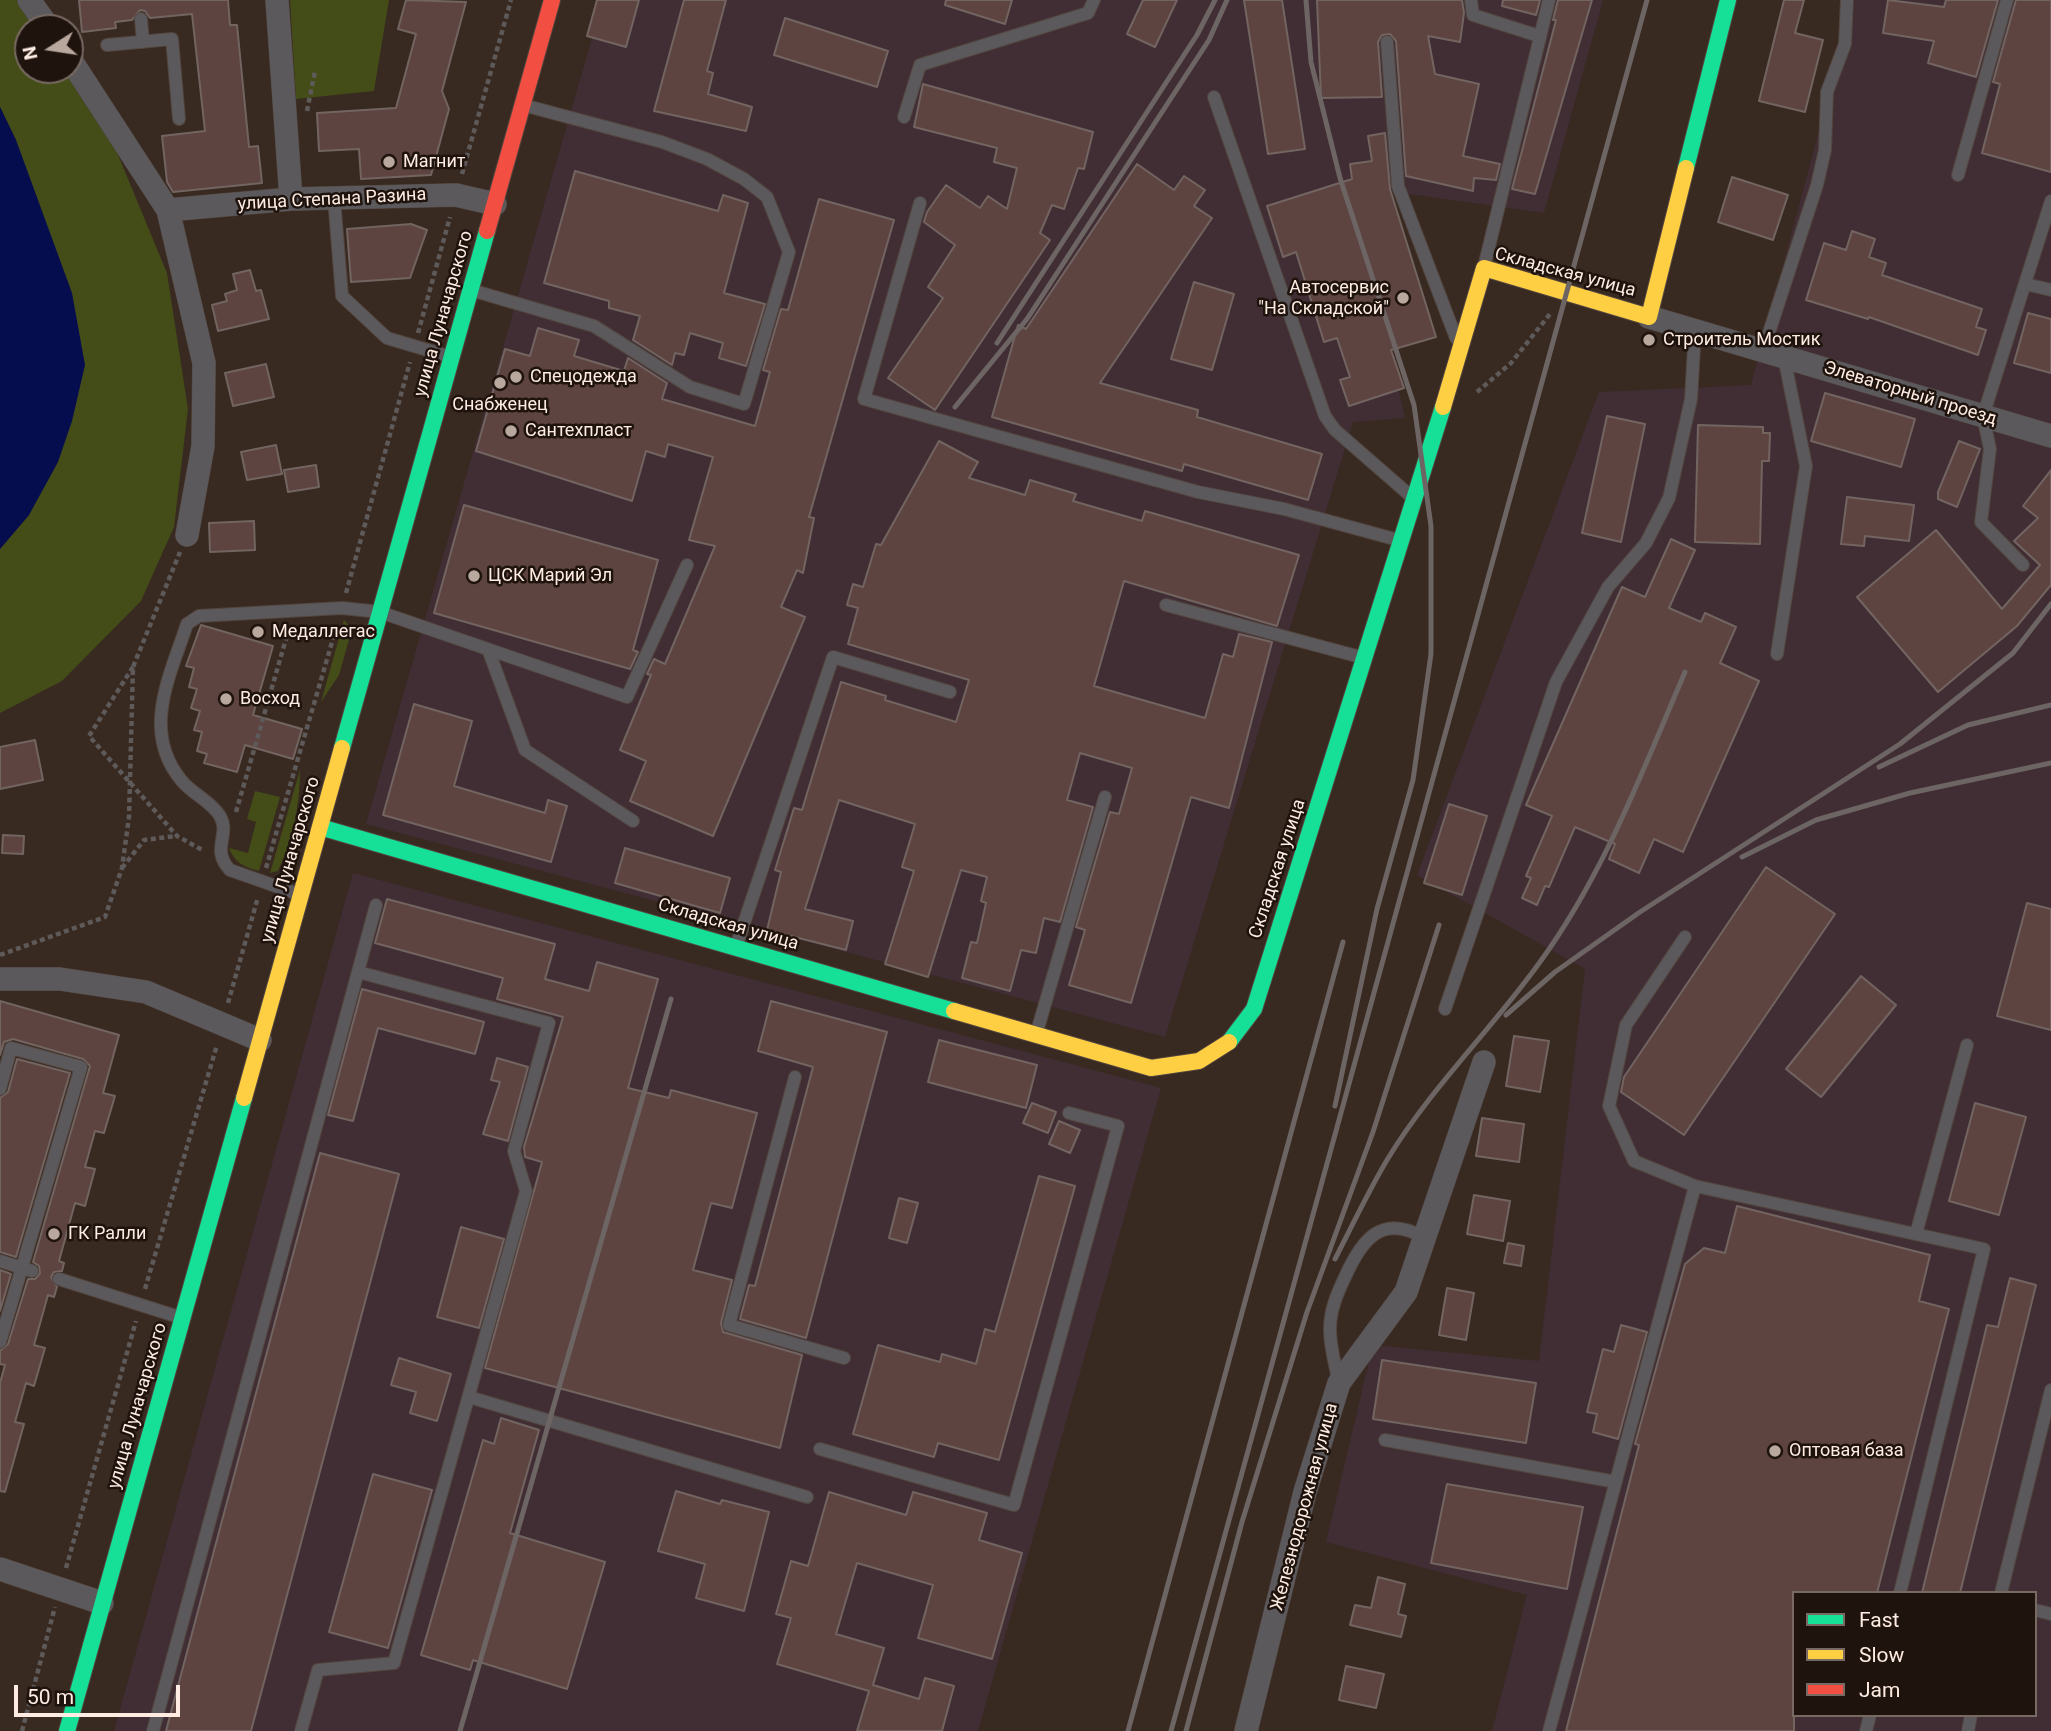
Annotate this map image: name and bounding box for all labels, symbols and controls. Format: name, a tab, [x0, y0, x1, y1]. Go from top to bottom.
north arrow	[14, 14, 84, 84]
text: N	[17, 44, 43, 62]
place label: Магнит	[403, 151, 465, 173]
marker: Магнит	[381, 154, 397, 170]
street label: улица Степана Разина	[237, 184, 427, 216]
street label: улица Луначарского	[410, 228, 478, 400]
street label: Складская улица	[1492, 244, 1638, 302]
place label: Автосервис "На Складской"	[1258, 277, 1389, 320]
marker: Автосервис "На Складской"	[1395, 290, 1411, 306]
place label: Строитель Мостик	[1663, 329, 1820, 351]
marker: Строитель Мостик	[1641, 332, 1657, 348]
street label: Элеваторный проезд	[1821, 357, 1999, 431]
place label: Спецодежда	[530, 366, 637, 388]
marker: Спецодежда	[508, 369, 524, 385]
marker: Снабженец	[492, 375, 508, 391]
place label: Снабженец	[452, 394, 548, 416]
place label: Сантехпласт	[525, 420, 632, 442]
marker: Сантехпласт	[503, 423, 519, 439]
place label: ЦСК Марий Эл	[488, 565, 612, 587]
marker: ЦСК Марий Эл	[466, 568, 482, 584]
place label: Медаллегас	[272, 621, 375, 643]
marker: Медаллегас	[250, 624, 266, 640]
place label: Восход	[240, 688, 300, 710]
marker: Восход	[218, 691, 234, 707]
street label: улица Луначарского	[257, 774, 325, 946]
street label: Складская улица	[1245, 797, 1311, 941]
street label: Складская улица	[655, 895, 801, 955]
place label: ГК Ралли	[68, 1223, 146, 1245]
marker: ГК Ралли	[46, 1226, 62, 1242]
street label: улица Луначарского	[104, 1320, 172, 1492]
street label: Железнодорожная улица	[1267, 1401, 1343, 1613]
place label: Оптовая база	[1789, 1440, 1903, 1462]
marker: Оптовая база	[1767, 1443, 1783, 1459]
legend	[1792, 1591, 2037, 1717]
text: Fast	[1859, 1608, 1899, 1632]
text: Slow	[1859, 1643, 1904, 1667]
scale bar	[18, 1672, 184, 1716]
text: Jam	[1859, 1678, 1900, 1702]
text: 50 m	[27, 1685, 74, 1709]

